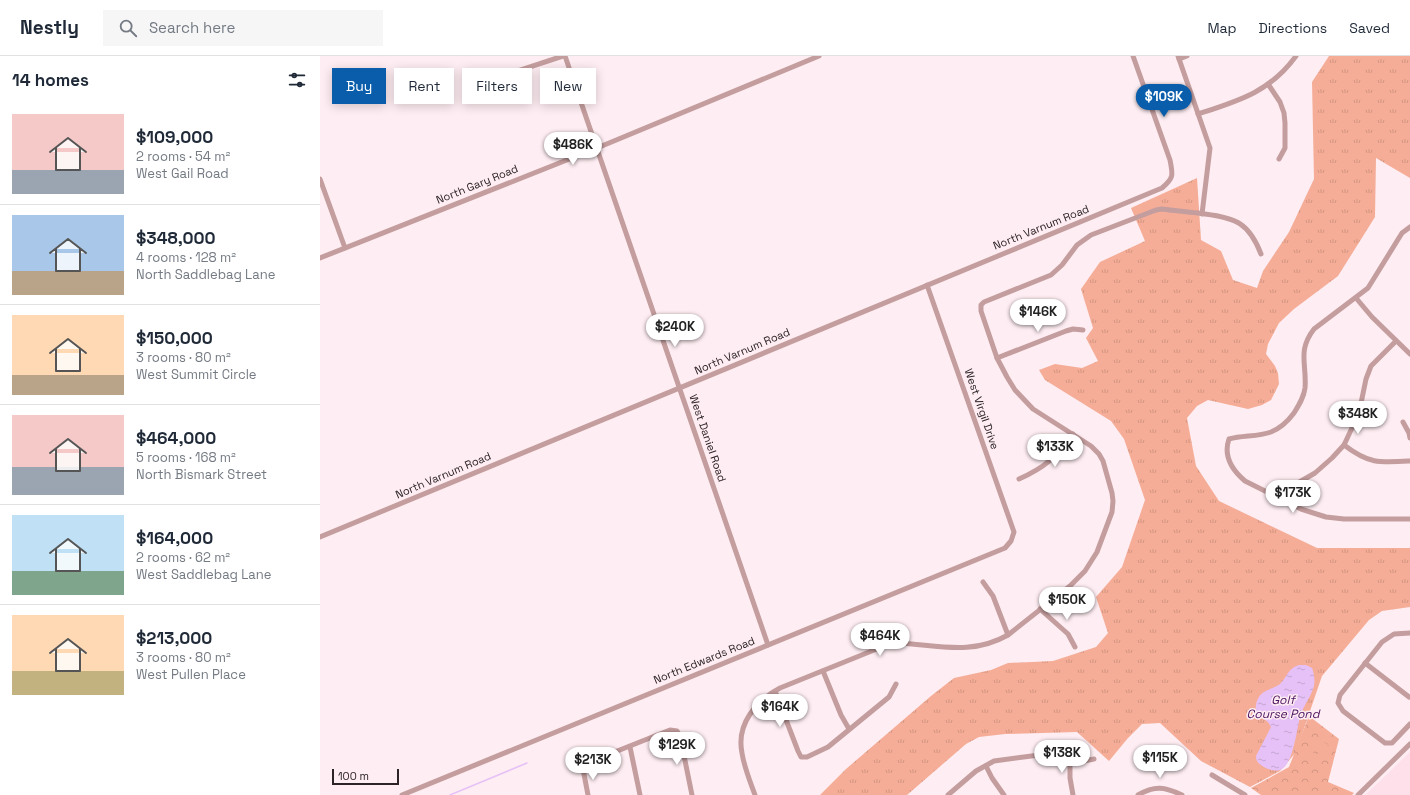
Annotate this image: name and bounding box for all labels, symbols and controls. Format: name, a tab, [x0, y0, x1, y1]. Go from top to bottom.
search box	[103, 10, 383, 46]
text: Nestly	[20, 15, 79, 40]
icon: search	[117, 17, 139, 39]
text: Search here	[149, 18, 235, 37]
text: Map	[1207, 19, 1237, 37]
text: Directions	[1259, 19, 1327, 37]
text: Saved	[1349, 19, 1390, 37]
chip: Buy	[332, 68, 386, 104]
chip: Rent	[394, 68, 454, 104]
chip: Filters	[462, 68, 532, 104]
chip: New	[540, 68, 596, 104]
text: 14 homes	[12, 69, 89, 91]
icon: filters	[286, 69, 308, 91]
pin: $109K	[1136, 84, 1192, 118]
text: $109K	[1145, 88, 1183, 105]
text: $109,000	[136, 126, 213, 148]
icon: home	[44, 130, 92, 178]
pin: $486K	[545, 132, 601, 166]
text: $486K	[553, 136, 593, 153]
text: 2 rooms · 54 m²	[136, 148, 230, 165]
street label: North Gary Road	[434, 161, 520, 207]
text: West Gail Road	[136, 165, 229, 182]
street label: North Varnum Road	[991, 201, 1091, 253]
text: $348,000	[136, 227, 216, 249]
icon: home	[44, 231, 92, 279]
text: 4 rooms · 128 m²	[136, 249, 236, 266]
text: North Saddlebag Lane	[136, 266, 275, 283]
pin: $146K	[1010, 299, 1066, 333]
text: $146K	[1019, 303, 1057, 320]
pin: $240K	[647, 314, 703, 348]
text: $240K	[655, 318, 695, 335]
street label: North Varnum Road	[692, 325, 792, 377]
text: $150,000	[136, 327, 213, 349]
icon: home	[44, 331, 92, 379]
text: 3 rooms · 80 m²	[136, 349, 231, 366]
text: West Summit Circle	[136, 366, 257, 383]
street label: West Virgil Drive	[962, 367, 1002, 451]
street label: West Daniel Road	[686, 392, 730, 484]
pin: $348K	[1330, 401, 1386, 435]
text: $348K	[1338, 405, 1378, 422]
text: $464,000	[136, 427, 216, 449]
icon: home	[44, 431, 92, 479]
pin: $133K	[1027, 434, 1083, 468]
text: $133K	[1036, 438, 1074, 455]
text: 5 rooms · 168 m²	[136, 449, 236, 466]
street label: North Varnum Road	[393, 449, 493, 501]
text: North Bismark Street	[136, 466, 267, 483]
pin: $173K	[1265, 480, 1321, 514]
text: $173K	[1275, 484, 1312, 501]
text: $164,000	[136, 527, 213, 549]
icon: home	[44, 531, 92, 579]
text: 2 rooms · 62 m²	[136, 549, 230, 566]
text: West Saddlebag Lane	[136, 566, 271, 583]
pin: $150K	[1039, 587, 1095, 621]
text: $150K	[1048, 591, 1086, 608]
pin: $464K	[852, 623, 908, 657]
text: $213,000	[136, 627, 212, 649]
text: $464K	[860, 627, 900, 644]
icon: home	[44, 631, 92, 679]
street label: North Edwards Road	[651, 633, 757, 687]
text: 3 rooms · 80 m²	[136, 649, 231, 666]
text: West Pullen Place	[136, 666, 246, 683]
water label: Golf Course Pond	[1247, 692, 1321, 722]
pin: $164K	[752, 694, 808, 728]
text: $164K	[761, 698, 799, 715]
pin: $129K	[649, 732, 705, 766]
text: $129K	[658, 736, 696, 753]
pin: $138K	[1034, 740, 1090, 774]
text: $138K	[1043, 744, 1081, 761]
pin: $115K	[1132, 745, 1188, 779]
pin: $213K	[565, 747, 621, 781]
text: $115K	[1142, 749, 1178, 766]
text: $213K	[574, 751, 612, 768]
scale bar	[332, 767, 399, 786]
text: 100 m	[338, 769, 369, 783]

